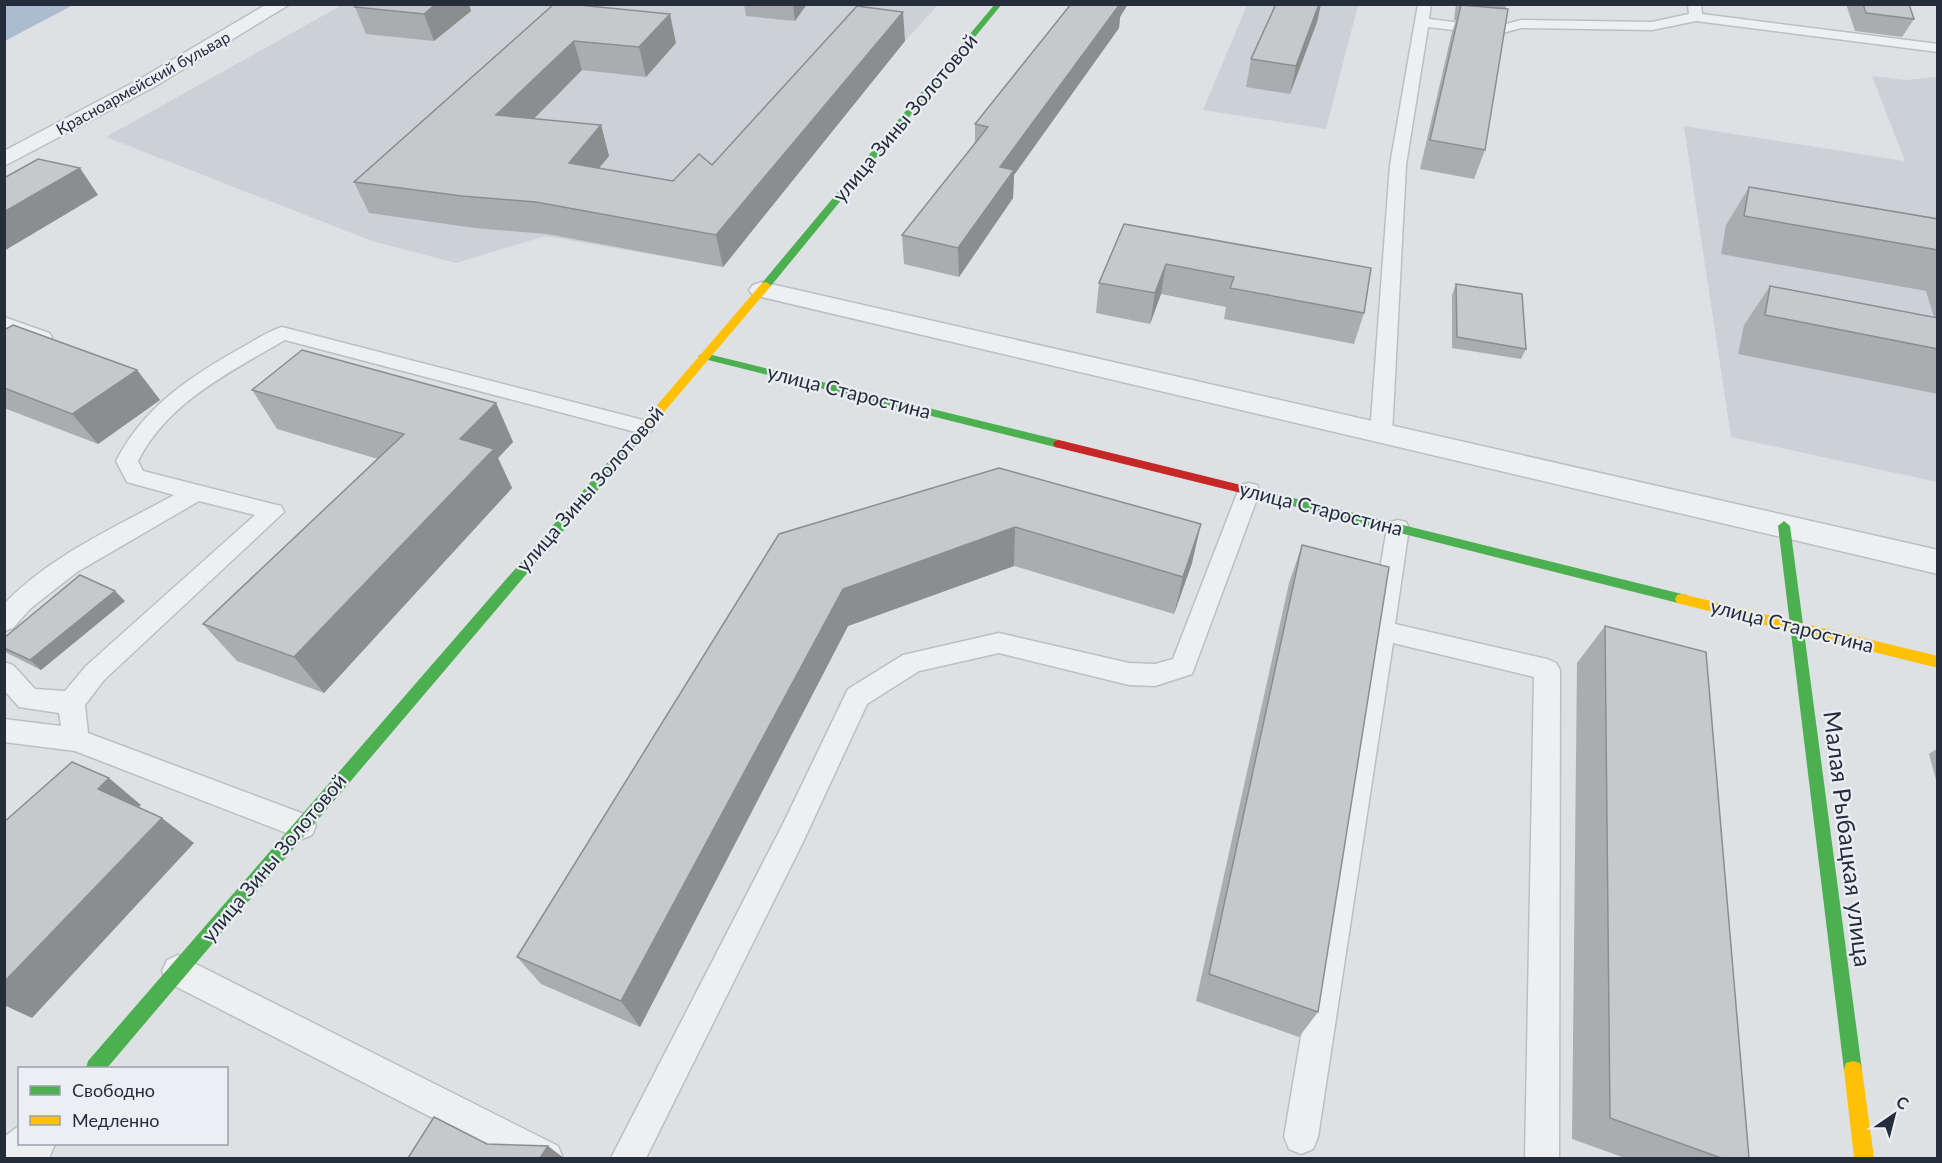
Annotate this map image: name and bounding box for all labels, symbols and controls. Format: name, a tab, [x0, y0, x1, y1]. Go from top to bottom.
street label: Красноармейский бульвар	[52, 27, 233, 138]
street label: улица Зины Золотовой	[827, 28, 982, 206]
street label: улица Старостина	[765, 359, 933, 423]
street label: улица Зины Золотовой	[511, 400, 668, 576]
street label: улица Старостина	[1237, 476, 1405, 540]
street label: улица Старостина	[1708, 593, 1876, 657]
street label: Малая Рыбацкая улица	[1818, 709, 1879, 968]
street label: улица Зины Золотовой	[196, 768, 351, 946]
legend	[18, 1067, 228, 1145]
text: Свободно	[72, 1079, 155, 1101]
north arrow	[1864, 1085, 1924, 1145]
text: С	[1893, 1091, 1913, 1113]
text: Медленно	[72, 1109, 160, 1131]

